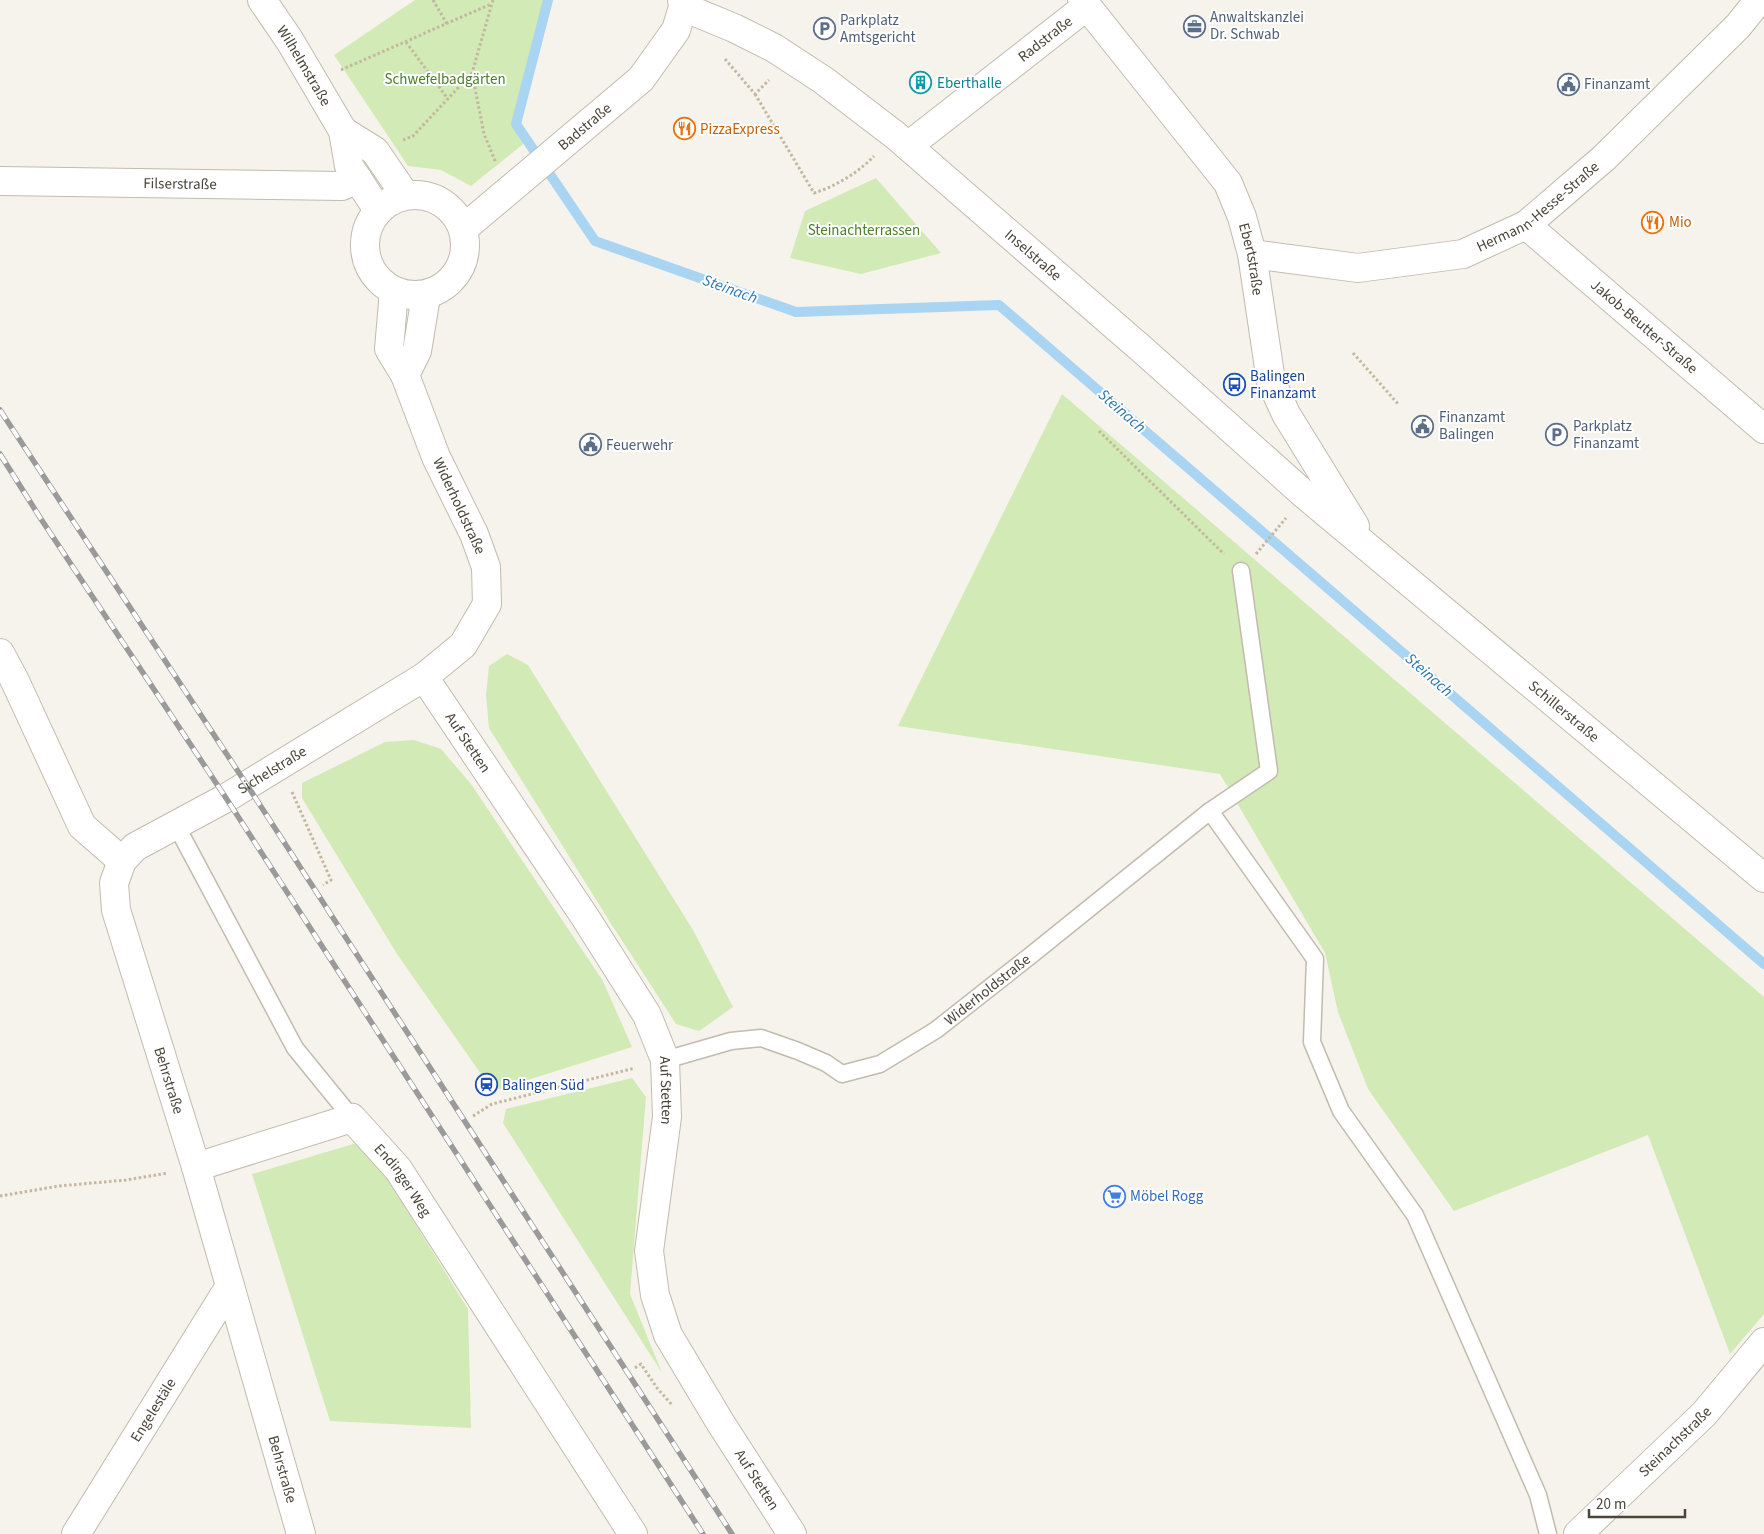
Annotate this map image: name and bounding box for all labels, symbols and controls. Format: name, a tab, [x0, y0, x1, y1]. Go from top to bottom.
place label: Anwaltskanzlei Dr. Schwab	[1210, 7, 1304, 45]
place label: Parkplatz Amtsgericht	[840, 10, 916, 48]
street label: Radstraße	[1013, 11, 1077, 67]
office icon: Anwaltskanzlei Dr. Schwab	[1182, 14, 1206, 38]
parking icon: Parkplatz Amtsgericht	[812, 17, 836, 41]
street label: Wilhelmstraße	[272, 21, 336, 110]
park label: Schwefelbadgärten	[384, 69, 506, 90]
building icon: Eberthalle	[909, 71, 933, 95]
public building icon: Finanzamt	[1556, 72, 1580, 96]
place label: Eberthalle	[937, 73, 1002, 94]
place label: Finanzamt	[1584, 74, 1650, 95]
street label: Badstraße	[553, 98, 616, 155]
restaurant icon: PizzaExpress	[672, 117, 696, 141]
place label: PizzaExpress	[700, 119, 780, 140]
street label: Hermann-Hesse-Straße	[1473, 156, 1603, 257]
street label: Filserstraße	[143, 173, 217, 195]
restaurant icon: Mio	[1641, 210, 1665, 234]
place label: Mio	[1669, 212, 1692, 233]
park label: Steinachterrassen	[808, 220, 920, 241]
street label: Ebertstraße	[1234, 220, 1269, 297]
street label: Inselstraße	[1000, 224, 1066, 286]
water label: Steinach	[700, 269, 760, 309]
street label: Jakob-Beutter-Straße	[1586, 275, 1703, 378]
place label: Balingen Finanzamt	[1250, 366, 1316, 404]
bus stop icon: Balingen Finanzamt	[1222, 373, 1246, 397]
water label: Steinach	[1093, 384, 1151, 438]
place label: Finanzamt Balingen	[1439, 407, 1505, 445]
public building icon: Finanzamt Balingen	[1411, 414, 1435, 438]
place label: Parkplatz Finanzamt	[1573, 416, 1639, 454]
parking icon: Parkplatz Finanzamt	[1545, 423, 1569, 447]
public building icon: Feuerwehr	[578, 433, 602, 457]
place label: Feuerwehr	[606, 435, 674, 456]
street label: Widerholdstraße	[427, 454, 491, 558]
water label: Steinach	[1400, 648, 1458, 702]
street label: Schillerstraße	[1524, 675, 1604, 747]
street label: Auf Stetten	[440, 708, 496, 777]
street label: Sichelstraße	[233, 741, 311, 799]
street label: Widerholdstraße	[940, 949, 1035, 1030]
street label: Behrstraße	[149, 1044, 189, 1117]
street label: Auf Stetten	[654, 1056, 677, 1126]
station icon: Balingen Süd	[474, 1073, 498, 1097]
place label: Balingen Süd	[502, 1075, 585, 1096]
street label: Endinger Weg	[369, 1139, 437, 1221]
supermarket icon: Möbel Rogg	[1102, 1184, 1126, 1208]
place label: Möbel Rogg	[1130, 1186, 1204, 1207]
street label: Engelestäle	[125, 1374, 181, 1446]
street label: Steinachstraße	[1634, 1402, 1717, 1482]
street label: Behrstraße	[263, 1433, 302, 1505]
street label: Auf Stetten	[730, 1445, 784, 1514]
scale bar	[1589, 1486, 1685, 1518]
text: 20 m	[1596, 1494, 1626, 1515]

